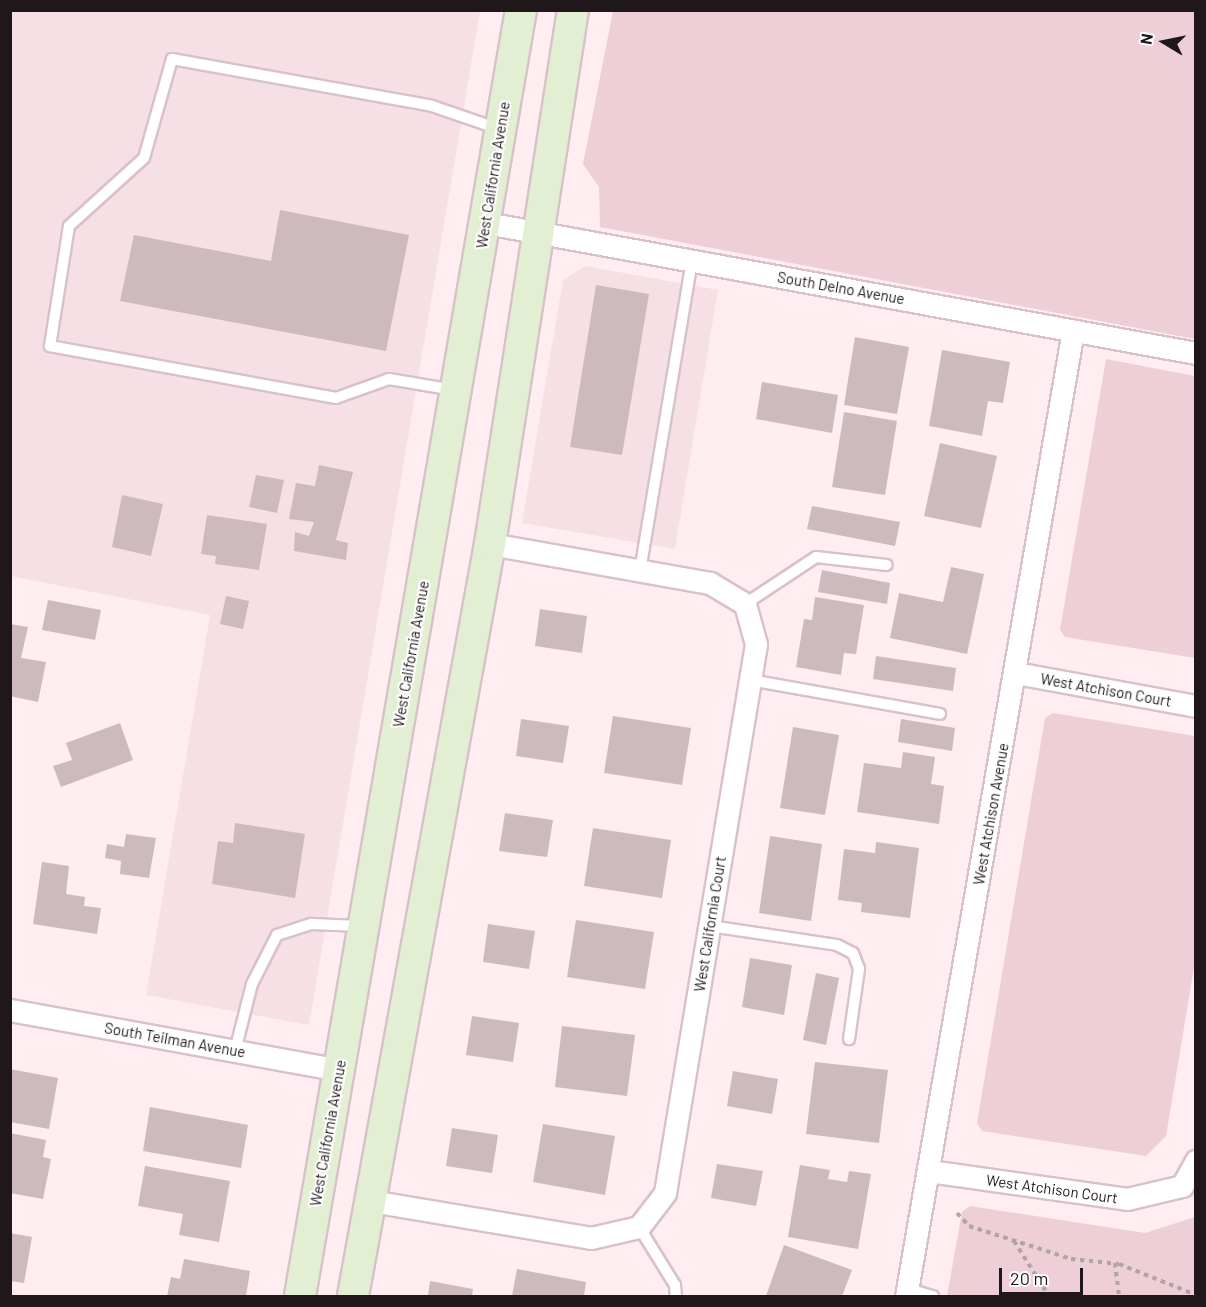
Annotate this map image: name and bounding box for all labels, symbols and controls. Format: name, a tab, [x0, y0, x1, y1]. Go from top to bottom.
north arrow	[1134, 12, 1194, 72]
text: N	[1136, 32, 1156, 46]
street label: West California Avenue	[473, 100, 513, 250]
street label: South Delno Avenue	[776, 268, 906, 308]
street label: West California Avenue	[389, 579, 433, 729]
street label: West Atchison Court	[1039, 670, 1173, 710]
street label: West Atchison Avenue	[970, 742, 1012, 886]
street label: West California Court	[690, 855, 730, 993]
street label: South Teilman Avenue	[103, 1019, 247, 1061]
street label: West California Avenue	[306, 1058, 350, 1208]
street label: West Atchison Court	[985, 1171, 1119, 1207]
scale bar	[1002, 1256, 1086, 1294]
text: 20 m	[1010, 1267, 1048, 1289]

